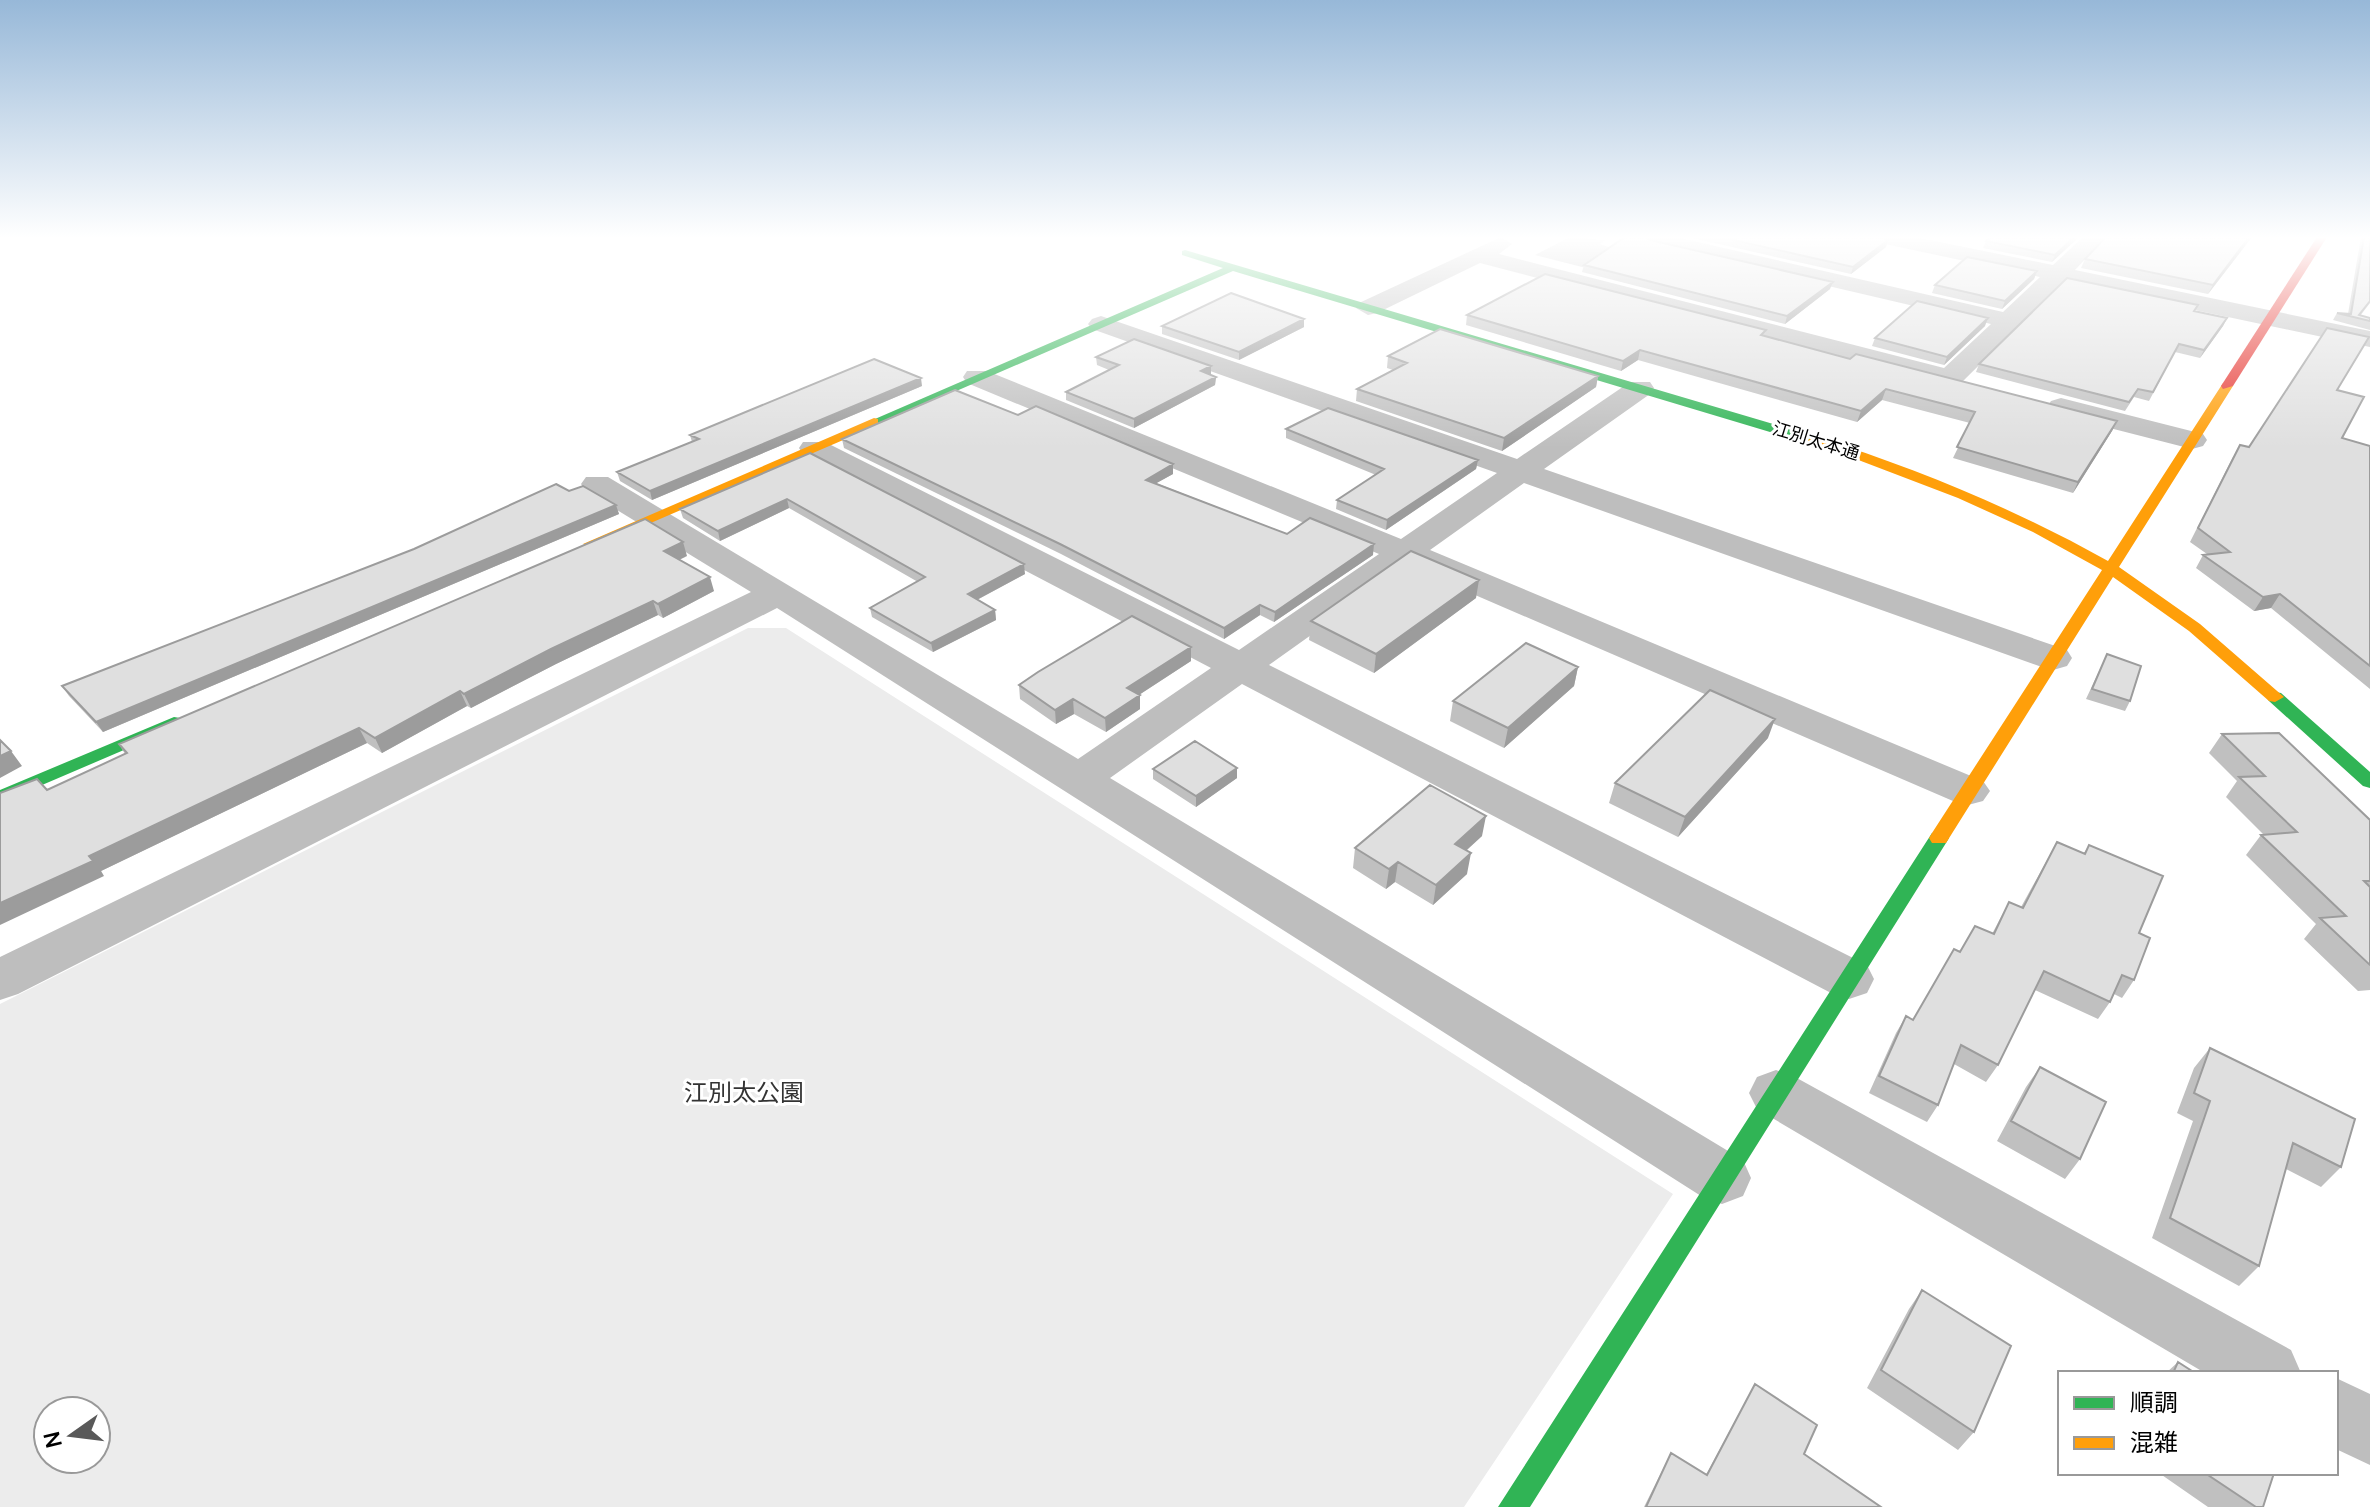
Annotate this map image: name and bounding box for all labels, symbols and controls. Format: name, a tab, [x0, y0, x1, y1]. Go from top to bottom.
street label: 江別太本通	[1770, 415, 1863, 465]
park label: 江別太公園	[684, 1075, 804, 1108]
legend	[2058, 1371, 2338, 1475]
text: 順調	[2130, 1385, 2178, 1418]
north arrow	[32, 1395, 112, 1475]
text: 混雑	[2130, 1425, 2178, 1458]
text: N	[36, 1429, 69, 1451]

